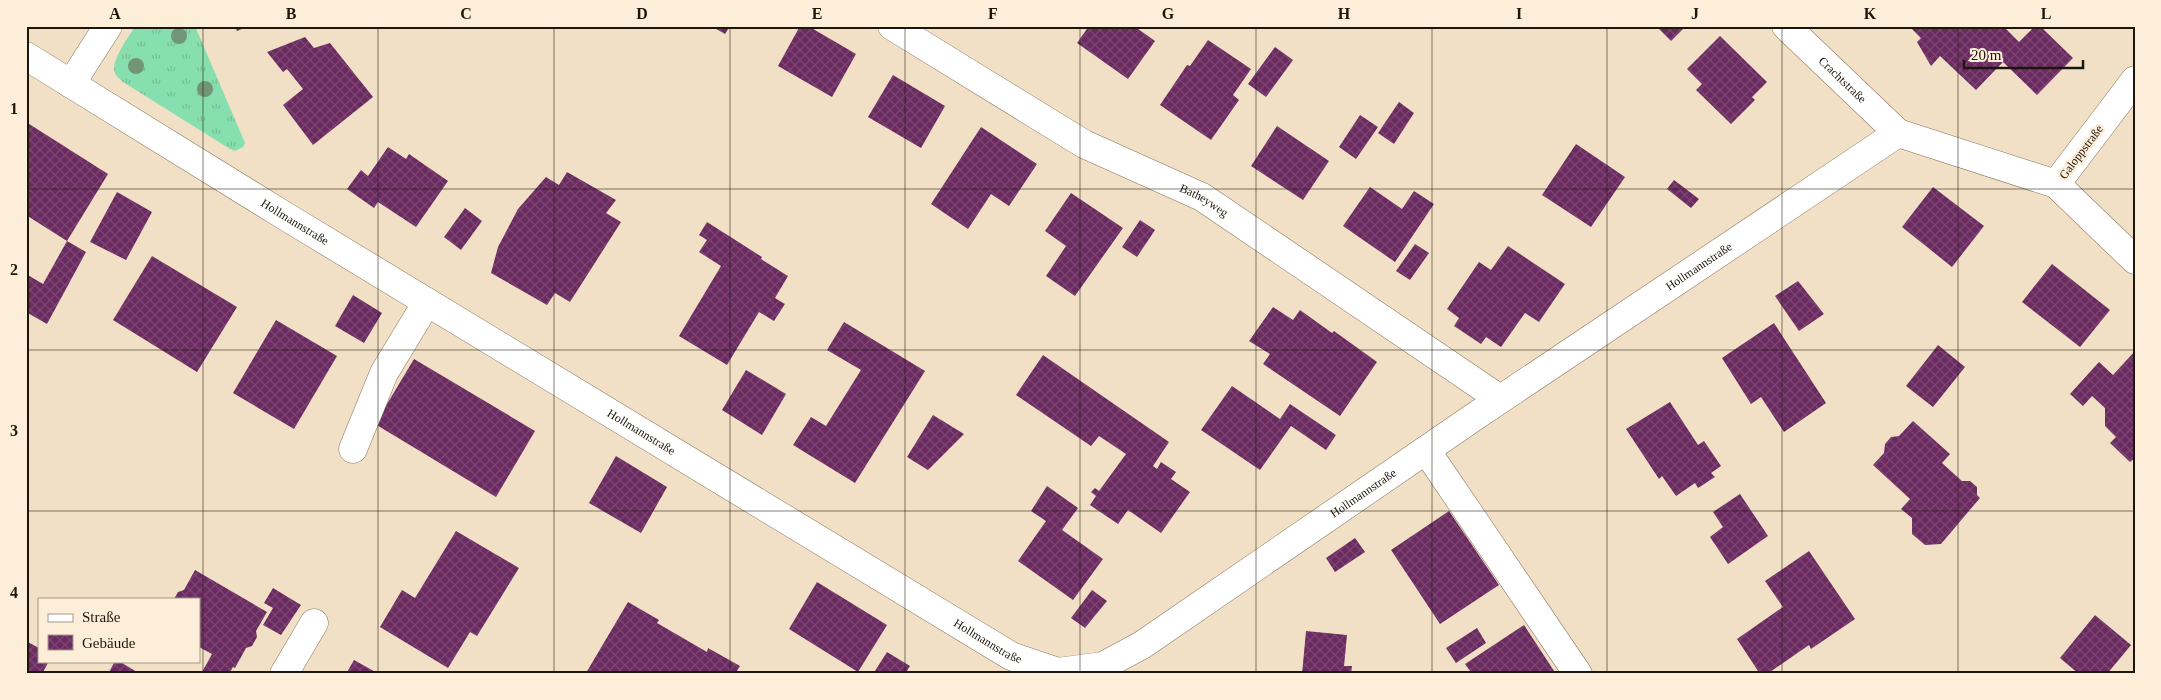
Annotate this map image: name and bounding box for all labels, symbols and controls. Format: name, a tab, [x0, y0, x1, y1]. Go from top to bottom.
text: A	[109, 5, 121, 22]
text: B	[286, 5, 297, 22]
text: C	[460, 5, 472, 22]
text: D	[636, 5, 648, 22]
text: E	[812, 5, 822, 22]
text: F	[988, 5, 998, 22]
text: G	[1162, 5, 1175, 22]
text: H	[1338, 5, 1351, 22]
text: I	[1516, 5, 1522, 22]
text: J	[1691, 5, 1699, 22]
text: K	[1864, 5, 1877, 22]
text: L	[2041, 5, 2051, 22]
scale bar	[1964, 38, 2082, 70]
text: 20 m	[1971, 47, 2002, 63]
street label: Crachtstraße	[1816, 54, 1869, 106]
text: 1	[10, 100, 18, 117]
street label: Galoppstraße	[2056, 122, 2106, 182]
street label: Batheyweg	[1177, 181, 1231, 220]
street label: Hollmannstraße	[259, 196, 331, 248]
street label: Hollmannstraße	[1663, 239, 1735, 294]
text: 2	[10, 261, 18, 278]
street label: Hollmannstraße	[605, 406, 678, 458]
text: 3	[10, 422, 18, 439]
street label: Hollmannstraße	[1328, 466, 1399, 521]
text: 4	[10, 584, 18, 601]
legend	[38, 598, 200, 662]
text: Straße	[82, 609, 121, 625]
street label: Hollmannstraße	[951, 616, 1024, 666]
text: Gebäude	[82, 635, 136, 651]

